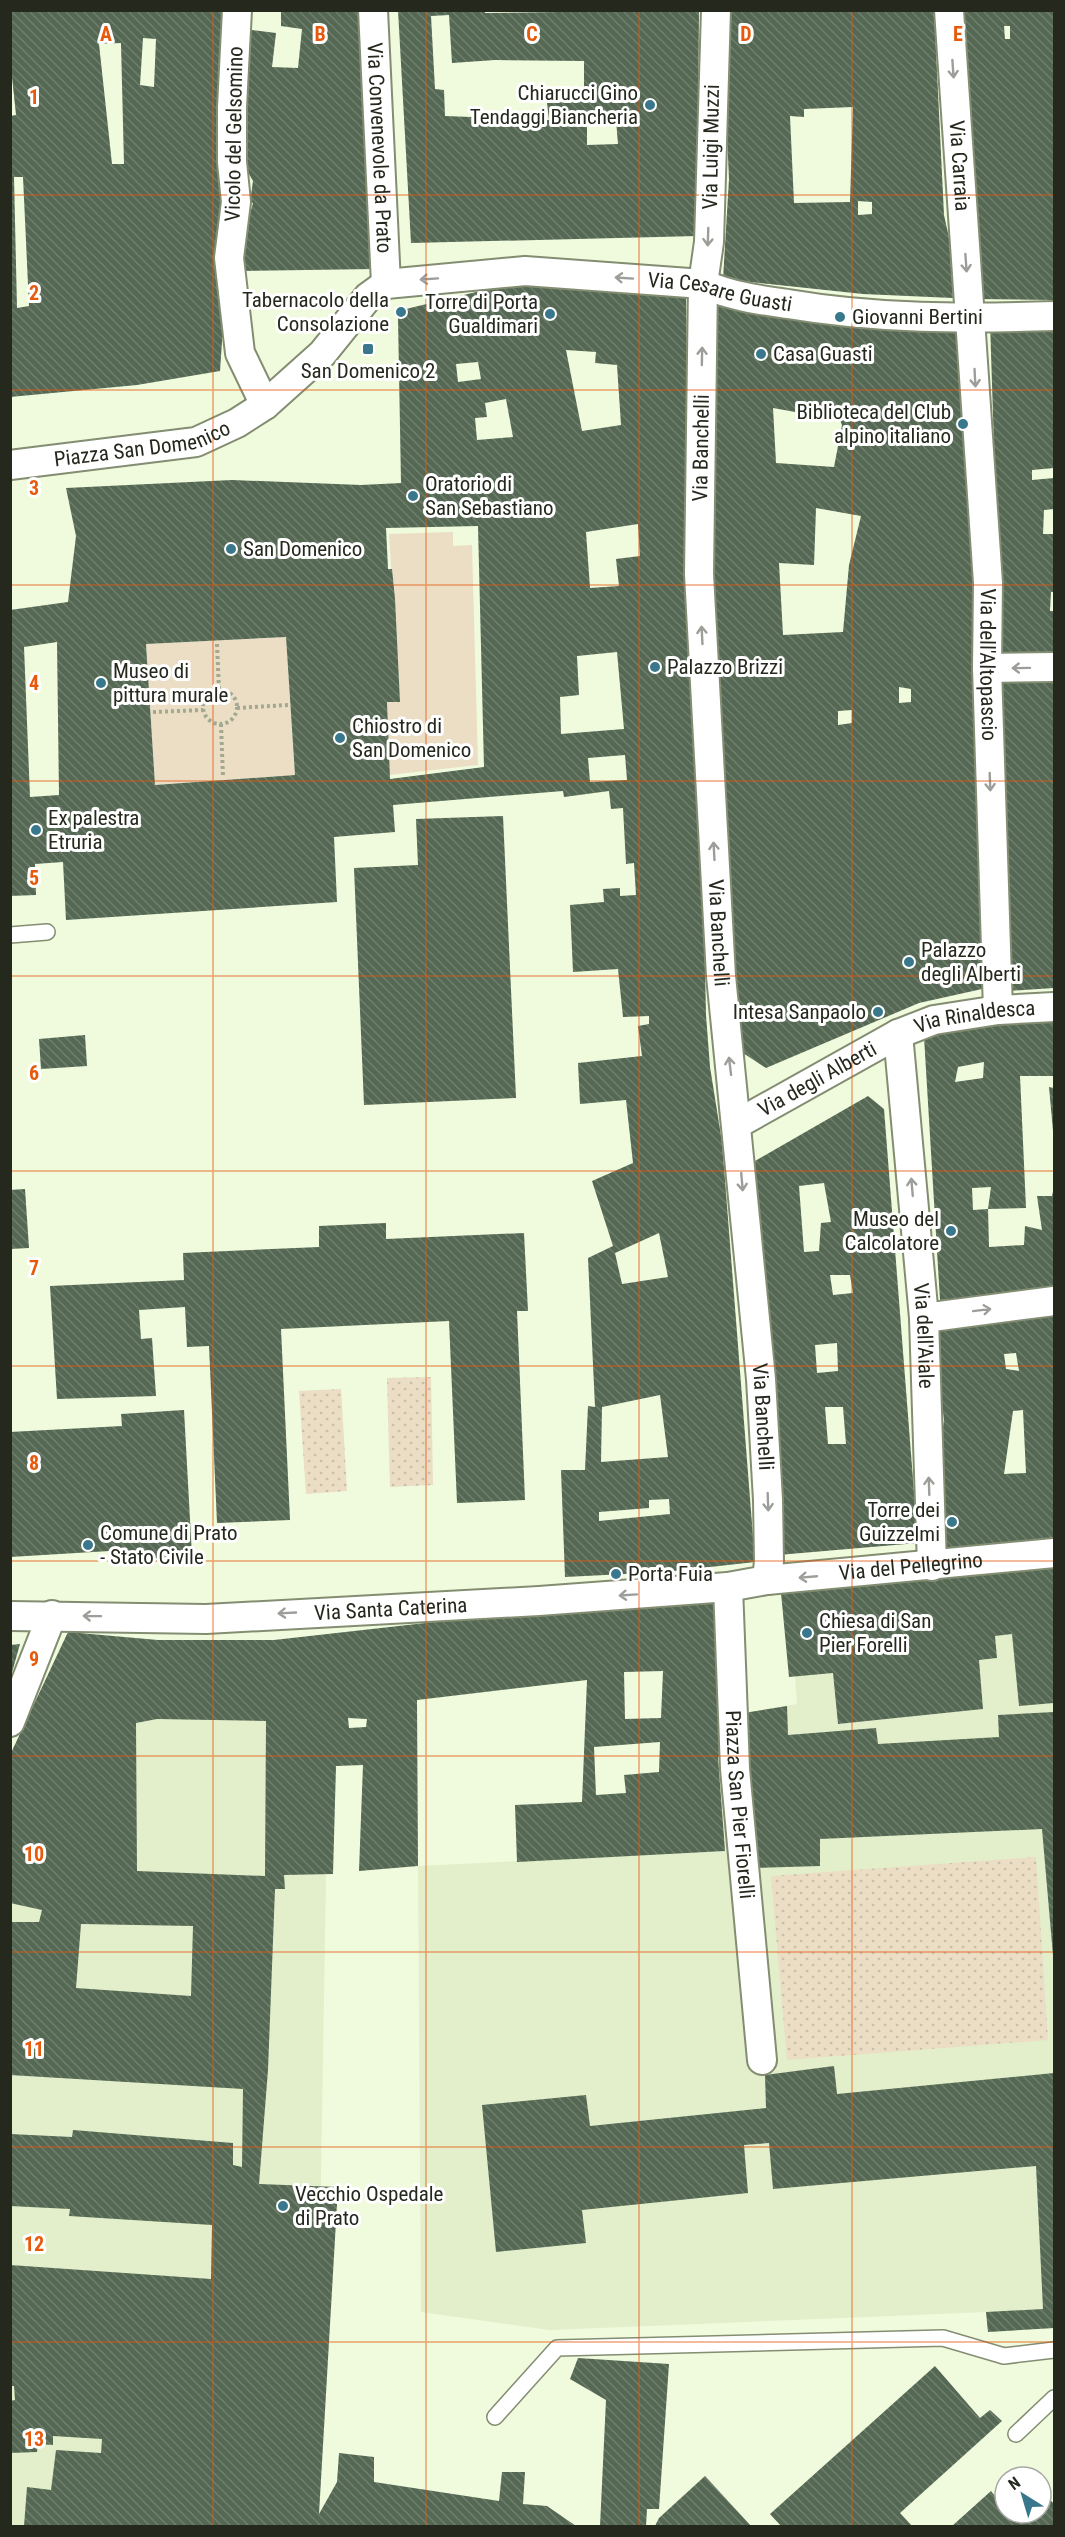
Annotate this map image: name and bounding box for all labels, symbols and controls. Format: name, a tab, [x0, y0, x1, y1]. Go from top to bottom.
text: A	[100, 22, 112, 46]
text: B	[314, 22, 326, 46]
text: C	[526, 22, 538, 46]
text: D	[740, 22, 752, 46]
text: E	[953, 22, 963, 46]
street label: Via Convenevole da Prato	[363, 42, 397, 254]
street label: Vicolo del Gelsomino	[220, 46, 248, 222]
one-way arrow	[948, 58, 959, 78]
place label: Chiarucci Gino Tendaggi Biancheria	[470, 81, 638, 129]
street label: Via Luigi Muzzi	[698, 84, 724, 210]
text: 1	[29, 85, 39, 109]
marker: Chiarucci Gino Tendaggi Biancheria	[643, 98, 657, 112]
street label: Via Carraia	[945, 120, 975, 212]
one-way arrow	[703, 226, 714, 246]
one-way arrow	[960, 253, 971, 273]
street label: Via Cesare Guasti	[647, 268, 794, 317]
one-way arrow	[614, 273, 634, 284]
one-way arrow	[420, 274, 440, 285]
text: 2	[29, 281, 39, 305]
place label: Tabernacolo della Consolazione	[242, 288, 389, 336]
place label: Torre di Porta Gualdimari	[425, 290, 538, 338]
marker: Tabernacolo della Consolazione	[394, 305, 408, 319]
place label: Giovanni Bertini	[852, 305, 983, 329]
marker: Torre di Porta Gualdimari	[543, 307, 557, 321]
marker: Giovanni Bertini	[833, 310, 847, 324]
marker: San Domenico 2	[361, 342, 375, 356]
place label: Casa Guasti	[773, 342, 873, 366]
one-way arrow	[696, 347, 708, 367]
marker: Casa Guasti	[754, 347, 768, 361]
place label: San Domenico 2	[301, 359, 435, 383]
one-way arrow	[970, 367, 981, 387]
street label: Via Banchelli	[688, 394, 714, 502]
place label: Biblioteca del Club alpino italiano	[796, 400, 951, 448]
street label: Piazza San Domenico	[53, 416, 234, 471]
marker: Biblioteca del Club alpino italiano	[956, 417, 970, 431]
place label: Oratorio di San Sebastiano	[425, 472, 553, 520]
text: 3	[29, 476, 39, 500]
marker: Oratorio di San Sebastiano	[406, 489, 420, 503]
place label: San Domenico	[243, 537, 362, 561]
marker: San Domenico	[224, 542, 238, 556]
street label: Via dell'Altopascio	[975, 588, 1001, 741]
one-way arrow	[697, 625, 708, 645]
place label: Palazzo Brizzi	[667, 655, 783, 679]
place label: Museo di pittura murale	[113, 659, 228, 707]
marker: Palazzo Brizzi	[648, 660, 662, 674]
one-way arrow	[1011, 662, 1031, 674]
text: 4	[29, 671, 39, 695]
marker: Museo di pittura murale	[94, 676, 108, 690]
place label: Chiostro di San Domenico	[352, 714, 471, 762]
marker: Chiostro di San Domenico	[333, 731, 347, 745]
one-way arrow	[985, 772, 996, 792]
place label: Ex palestra Etruria	[48, 806, 139, 854]
marker: Ex palestra Etruria	[29, 823, 43, 837]
one-way arrow	[709, 841, 720, 861]
text: 5	[29, 866, 39, 890]
street label: Via Banchelli	[704, 879, 734, 988]
place label: Palazzo degli Alberti	[921, 938, 1021, 986]
marker: Palazzo degli Alberti	[902, 955, 916, 969]
street label: Via Rinaldesca	[911, 996, 1036, 1038]
place label: Intesa Sanpaolo	[733, 1000, 866, 1024]
marker: Intesa Sanpaolo	[871, 1005, 885, 1019]
street label: Via degli Alberti	[754, 1036, 881, 1122]
one-way arrow	[724, 1057, 735, 1076]
text: 6	[29, 1061, 39, 1085]
one-way arrow	[737, 1172, 748, 1192]
one-way arrow	[906, 1177, 917, 1197]
place label: Museo del Calcolatore	[845, 1207, 939, 1255]
marker: Museo del Calcolatore	[944, 1224, 958, 1238]
text: 7	[29, 1256, 39, 1280]
street label: Via dell'Aiale	[909, 1282, 938, 1389]
one-way arrow	[972, 1305, 992, 1316]
street label: Via Banchelli	[747, 1362, 778, 1471]
text: 8	[29, 1451, 39, 1475]
one-way arrow	[924, 1477, 935, 1497]
one-way arrow	[763, 1492, 774, 1512]
place label: Torre dei Guizzelmi	[859, 1498, 940, 1546]
marker: Torre dei Guizzelmi	[945, 1515, 959, 1529]
place label: Comune di Prato - Stato Civile	[100, 1521, 238, 1569]
marker: Comune di Prato - Stato Civile	[81, 1538, 95, 1552]
street label: Via del Pellegrino	[838, 1548, 984, 1585]
place label: Porta Fuia	[628, 1562, 713, 1586]
marker: Porta Fuia	[609, 1567, 623, 1581]
one-way arrow	[799, 1572, 819, 1583]
one-way arrow	[619, 1590, 639, 1601]
street label: Via Santa Caterina	[314, 1593, 468, 1625]
one-way arrow	[277, 1607, 297, 1618]
place label: Chiesa di San Pier Forelli	[819, 1609, 931, 1657]
one-way arrow	[82, 1610, 102, 1622]
marker: Chiesa di San Pier Forelli	[800, 1626, 814, 1640]
text: 9	[29, 1647, 39, 1671]
street label: Piazza San Pier Fiorelli	[721, 1710, 759, 1900]
text: 10	[24, 1842, 44, 1866]
text: 11	[24, 2037, 44, 2061]
place label: Vecchio Ospedale di Prato	[295, 2182, 444, 2230]
marker: Vecchio Ospedale di Prato	[276, 2199, 290, 2213]
text: 12	[24, 2232, 44, 2256]
text: 13	[24, 2427, 44, 2451]
north arrow	[993, 2465, 1053, 2525]
text: N	[1005, 2473, 1024, 2494]

